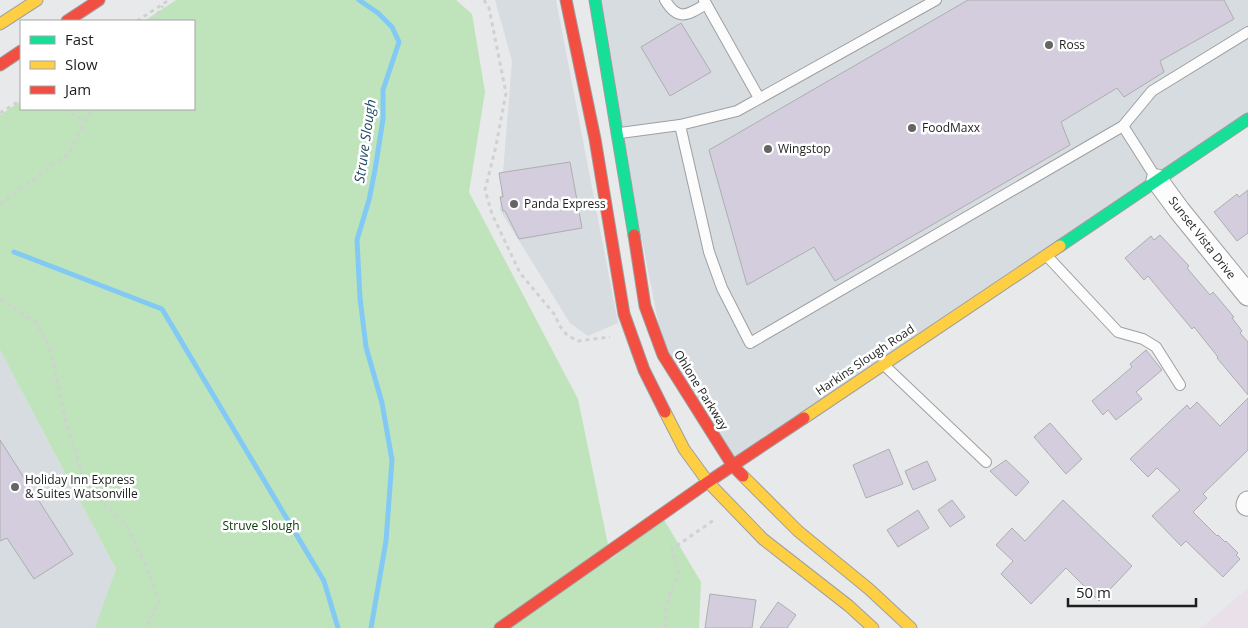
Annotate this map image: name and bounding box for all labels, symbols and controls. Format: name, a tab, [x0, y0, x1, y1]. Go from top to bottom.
legend	[20, 20, 195, 110]
text: Fast	[65, 29, 94, 49]
place label: Ross	[1059, 36, 1085, 53]
marker: Ross	[1043, 39, 1055, 51]
text: Slow	[65, 54, 98, 74]
text: Jam	[63, 79, 91, 99]
water label: Struve Slough	[349, 98, 380, 184]
place label: FoodMaxx	[922, 119, 981, 136]
marker: FoodMaxx	[906, 122, 918, 134]
place label: Wingstop	[778, 140, 831, 157]
marker: Wingstop	[762, 143, 774, 155]
street label: Sunset Vista Drive	[1165, 193, 1240, 283]
place label: Panda Express	[524, 195, 606, 212]
marker: Panda Express	[508, 198, 520, 210]
street label: Harkins Slough Road	[812, 320, 917, 399]
street label: Ohlone Parkway	[670, 347, 733, 434]
place label: Holiday Inn Express & Suites Watsonville	[25, 471, 138, 502]
marker: Holiday Inn Express & Suites Watsonville	[9, 481, 21, 493]
park label: Struve Slough	[222, 517, 300, 534]
scale bar	[1068, 576, 1196, 608]
text: 50 m	[1076, 582, 1111, 602]

